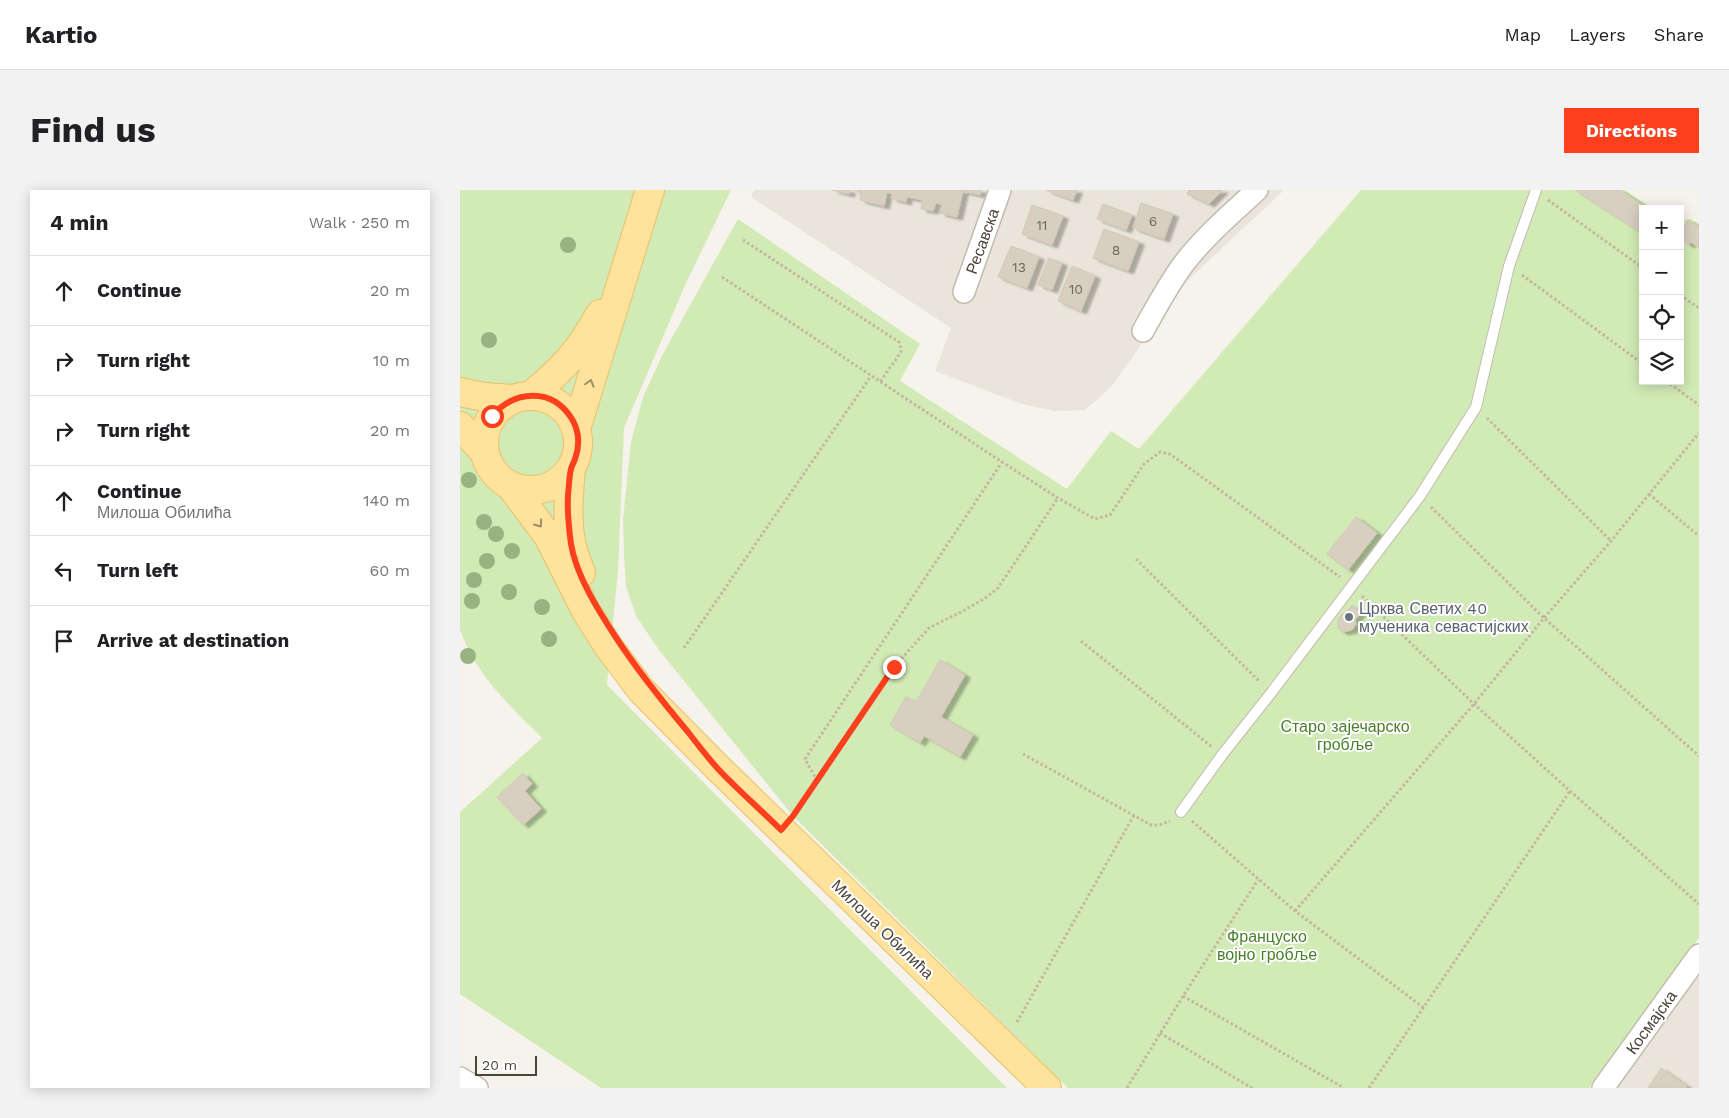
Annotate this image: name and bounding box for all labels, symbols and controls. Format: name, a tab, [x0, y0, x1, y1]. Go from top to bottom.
text: Kartio	[25, 21, 97, 49]
text: Map	[1504, 24, 1541, 45]
text: Layers	[1569, 24, 1626, 45]
text: Share	[1654, 24, 1704, 45]
button: Directions	[1564, 108, 1699, 153]
text: Find us	[30, 109, 156, 151]
map controls	[1639, 205, 1684, 385]
button: +	[1639, 205, 1684, 250]
street label: Ресавска	[962, 206, 1003, 277]
text: 4 min	[50, 210, 108, 235]
text: Walk · 250 m	[309, 213, 410, 232]
house number: 6	[1149, 213, 1157, 229]
house number: 11	[1037, 217, 1047, 233]
house number: 8	[1112, 242, 1120, 258]
button: −	[1639, 250, 1684, 295]
house number: 13	[1012, 259, 1026, 275]
icon: ahead	[50, 277, 78, 305]
text: Continue	[97, 279, 181, 302]
text: 20 m	[370, 281, 410, 300]
house number: 10	[1069, 281, 1083, 297]
button: locate	[1639, 295, 1684, 340]
button: layers	[1639, 340, 1684, 385]
icon: right	[50, 347, 78, 375]
text: Turn right	[97, 349, 190, 372]
text: 10 m	[373, 351, 410, 370]
one-way arrow	[584, 378, 595, 387]
route start	[481, 405, 504, 428]
icon: right	[50, 417, 78, 445]
text: Turn right	[97, 419, 190, 442]
text: 20 m	[370, 421, 410, 440]
text: Continue	[97, 480, 181, 503]
icon: ahead	[50, 487, 78, 515]
text: 140 m	[363, 491, 410, 510]
text: Милоша Обилића	[97, 503, 232, 522]
one-way arrow	[533, 518, 542, 528]
icon: left	[50, 557, 78, 585]
text: Turn left	[97, 559, 178, 582]
text: 60 m	[370, 561, 410, 580]
place label: Црква Светих 40 мученика севастијских	[1359, 599, 1529, 636]
marker: Црква Светих 40 мученика севастијских	[1343, 611, 1355, 623]
icon: arrive	[50, 627, 78, 655]
text: Arrive at destination	[97, 629, 289, 652]
route end	[883, 656, 906, 679]
park label: Старо зајечарско гробље	[1280, 717, 1410, 754]
street label: Милоша Обилића	[828, 876, 938, 983]
park label: Француско војно гробље	[1217, 927, 1317, 964]
street label: Космајска	[1622, 987, 1681, 1058]
scale bar	[475, 1053, 538, 1076]
text: 20 m	[482, 1057, 517, 1073]

